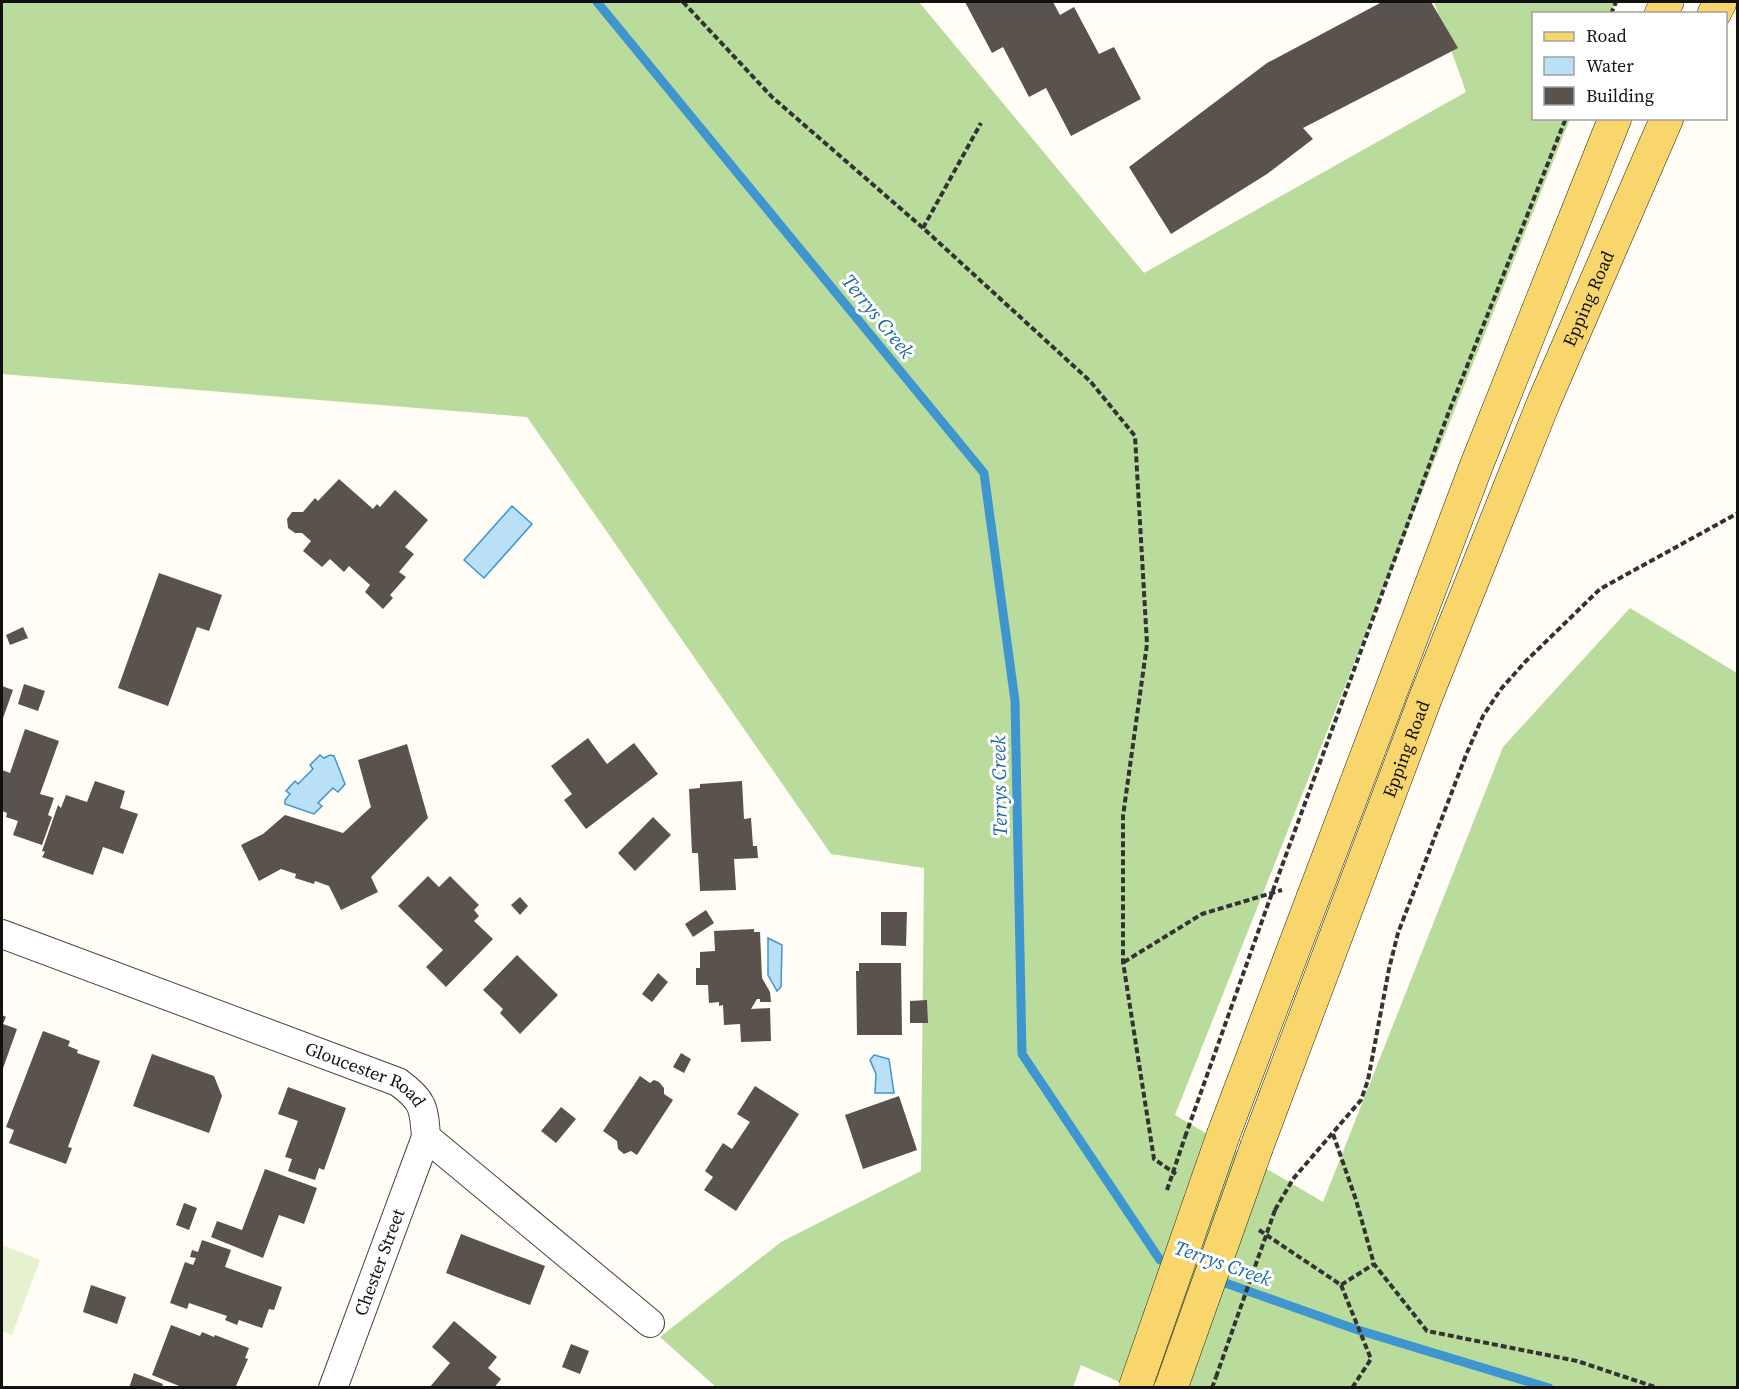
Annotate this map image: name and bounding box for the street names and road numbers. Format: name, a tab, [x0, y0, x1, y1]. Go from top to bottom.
street label: Epping Road	[1556, 247, 1620, 350]
street label: Epping Road	[1376, 697, 1435, 801]
street label: Gloucester Road	[302, 1035, 432, 1112]
street label: Chester Street	[348, 1205, 410, 1319]

